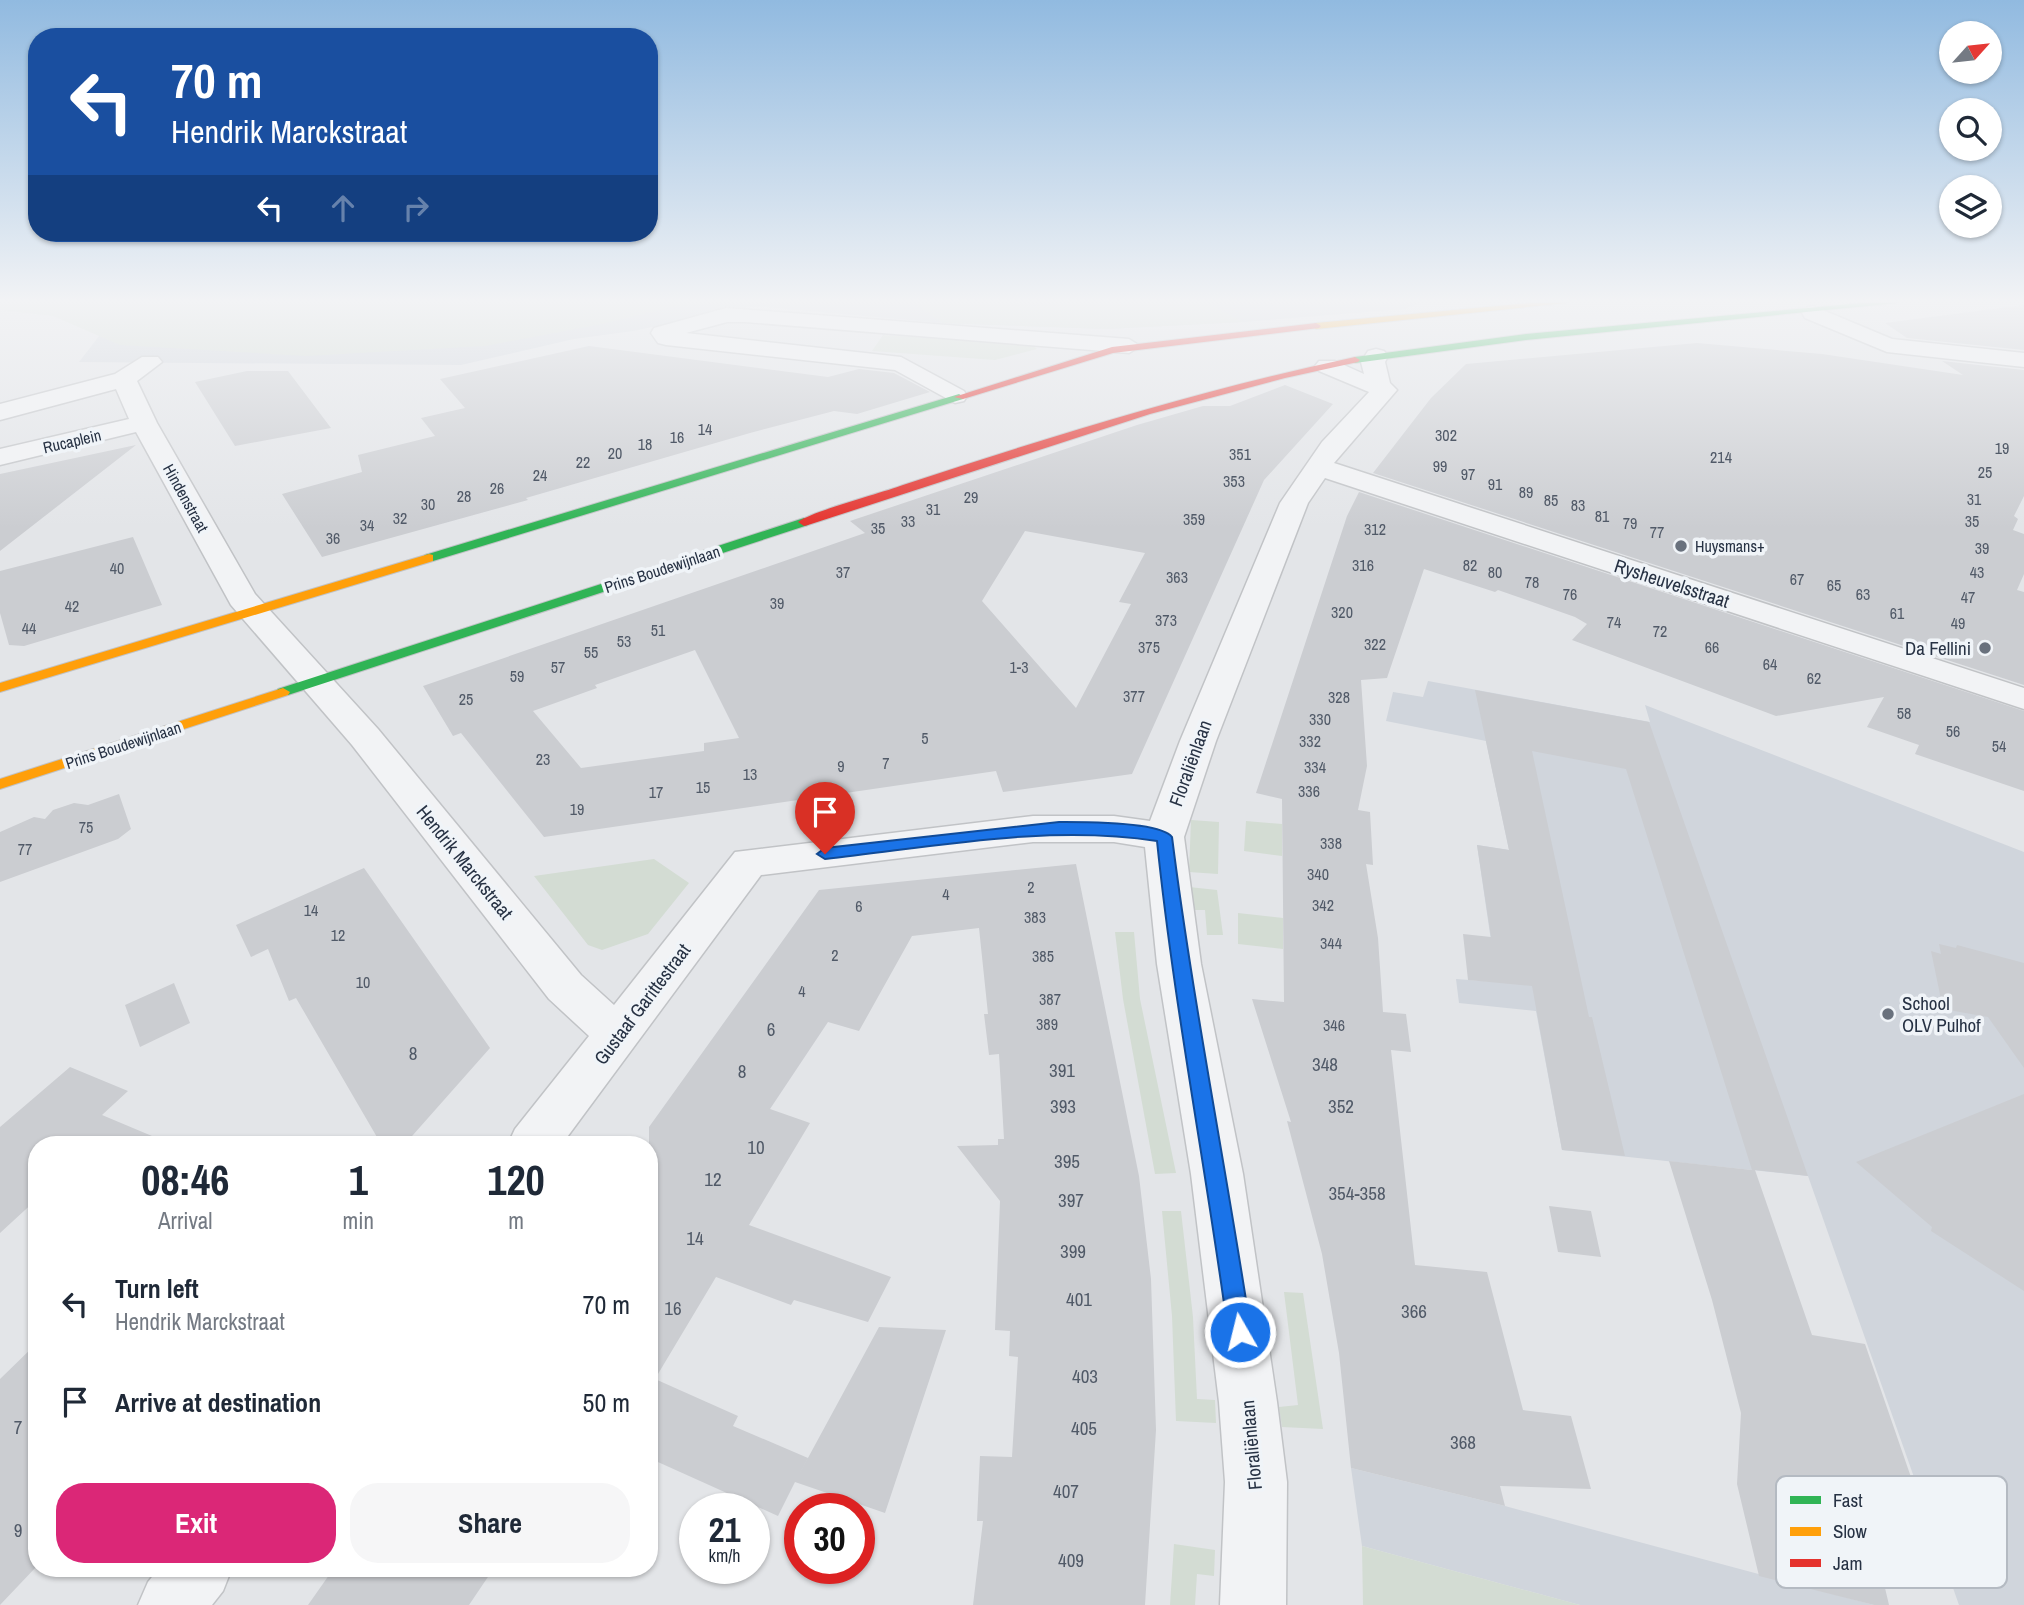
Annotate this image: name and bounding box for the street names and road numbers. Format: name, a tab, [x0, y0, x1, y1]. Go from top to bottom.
street label: Rucaplein	[41, 424, 103, 458]
street label: Hindenstraat	[158, 460, 214, 536]
street label: Prins Boudewijnlaan	[601, 540, 723, 598]
street label: Rysheuvelsstraat	[1611, 552, 1733, 614]
street label: Prins Boudewijnlaan	[62, 716, 184, 774]
street label: Floraliënlaan	[1162, 716, 1218, 810]
street label: Hendrik Marckstraat	[411, 799, 520, 925]
street label: Gustaaf Garittestraat	[588, 938, 697, 1070]
street label: Floraliënlaan	[1234, 1399, 1268, 1491]

